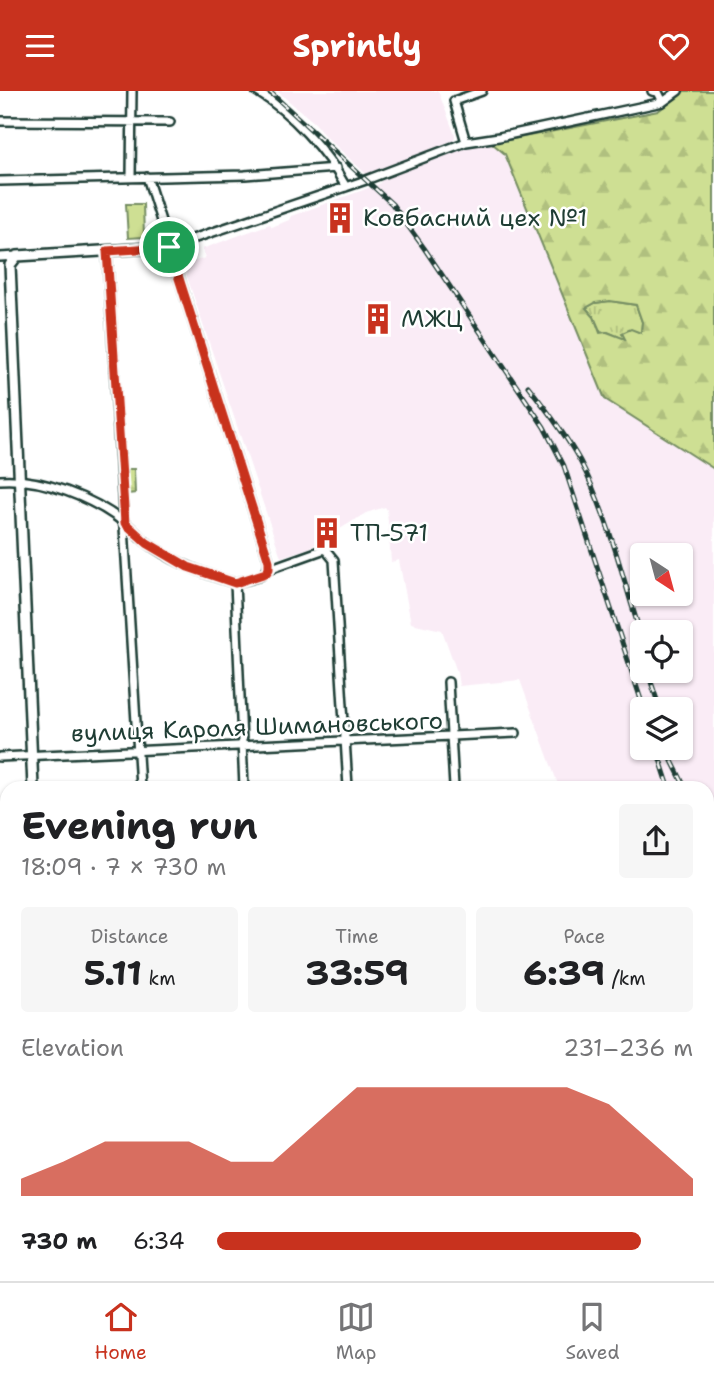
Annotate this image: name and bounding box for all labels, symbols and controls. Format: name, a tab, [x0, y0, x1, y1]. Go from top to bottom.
text: Sprintly	[292, 24, 422, 67]
icon: menu	[21, 27, 59, 65]
icon: heart	[655, 27, 693, 65]
building icon: Ковбасний цех №1	[323, 201, 357, 235]
place label: Ковбасний цех №1	[363, 202, 587, 234]
pin	[139, 217, 199, 277]
icon: arrive	[150, 228, 188, 266]
building icon: МЖЦ	[361, 302, 395, 336]
place label: МЖЦ	[401, 303, 463, 335]
building icon: ТП-571	[310, 516, 344, 550]
place label: ТП-571	[350, 517, 428, 549]
north arrow	[630, 543, 693, 605]
map controls	[630, 543, 693, 760]
button: locate	[630, 620, 693, 683]
button: layers	[630, 697, 693, 760]
street label: вулиця Кароля Шимановського	[70, 705, 444, 749]
text: Evening run	[21, 800, 258, 851]
button: share	[619, 804, 693, 878]
text: 18:09 · 7 × 730 m	[21, 852, 226, 882]
text: Distance	[91, 924, 169, 949]
text: Time	[335, 924, 379, 949]
text: Pace	[563, 924, 605, 949]
text: 5.11	[84, 949, 142, 996]
text: 33:59	[305, 949, 409, 996]
text: 6:39	[523, 949, 605, 996]
text: km	[142, 966, 176, 991]
text: /km	[605, 966, 646, 991]
text: Elevation	[21, 1033, 124, 1063]
text: 231–236 m	[563, 1033, 693, 1063]
text: 730 m	[21, 1226, 97, 1256]
text: 6:34	[133, 1226, 185, 1256]
tab: Home	[95, 1298, 147, 1365]
tab: Map	[336, 1298, 376, 1365]
tab: Saved	[566, 1298, 619, 1365]

